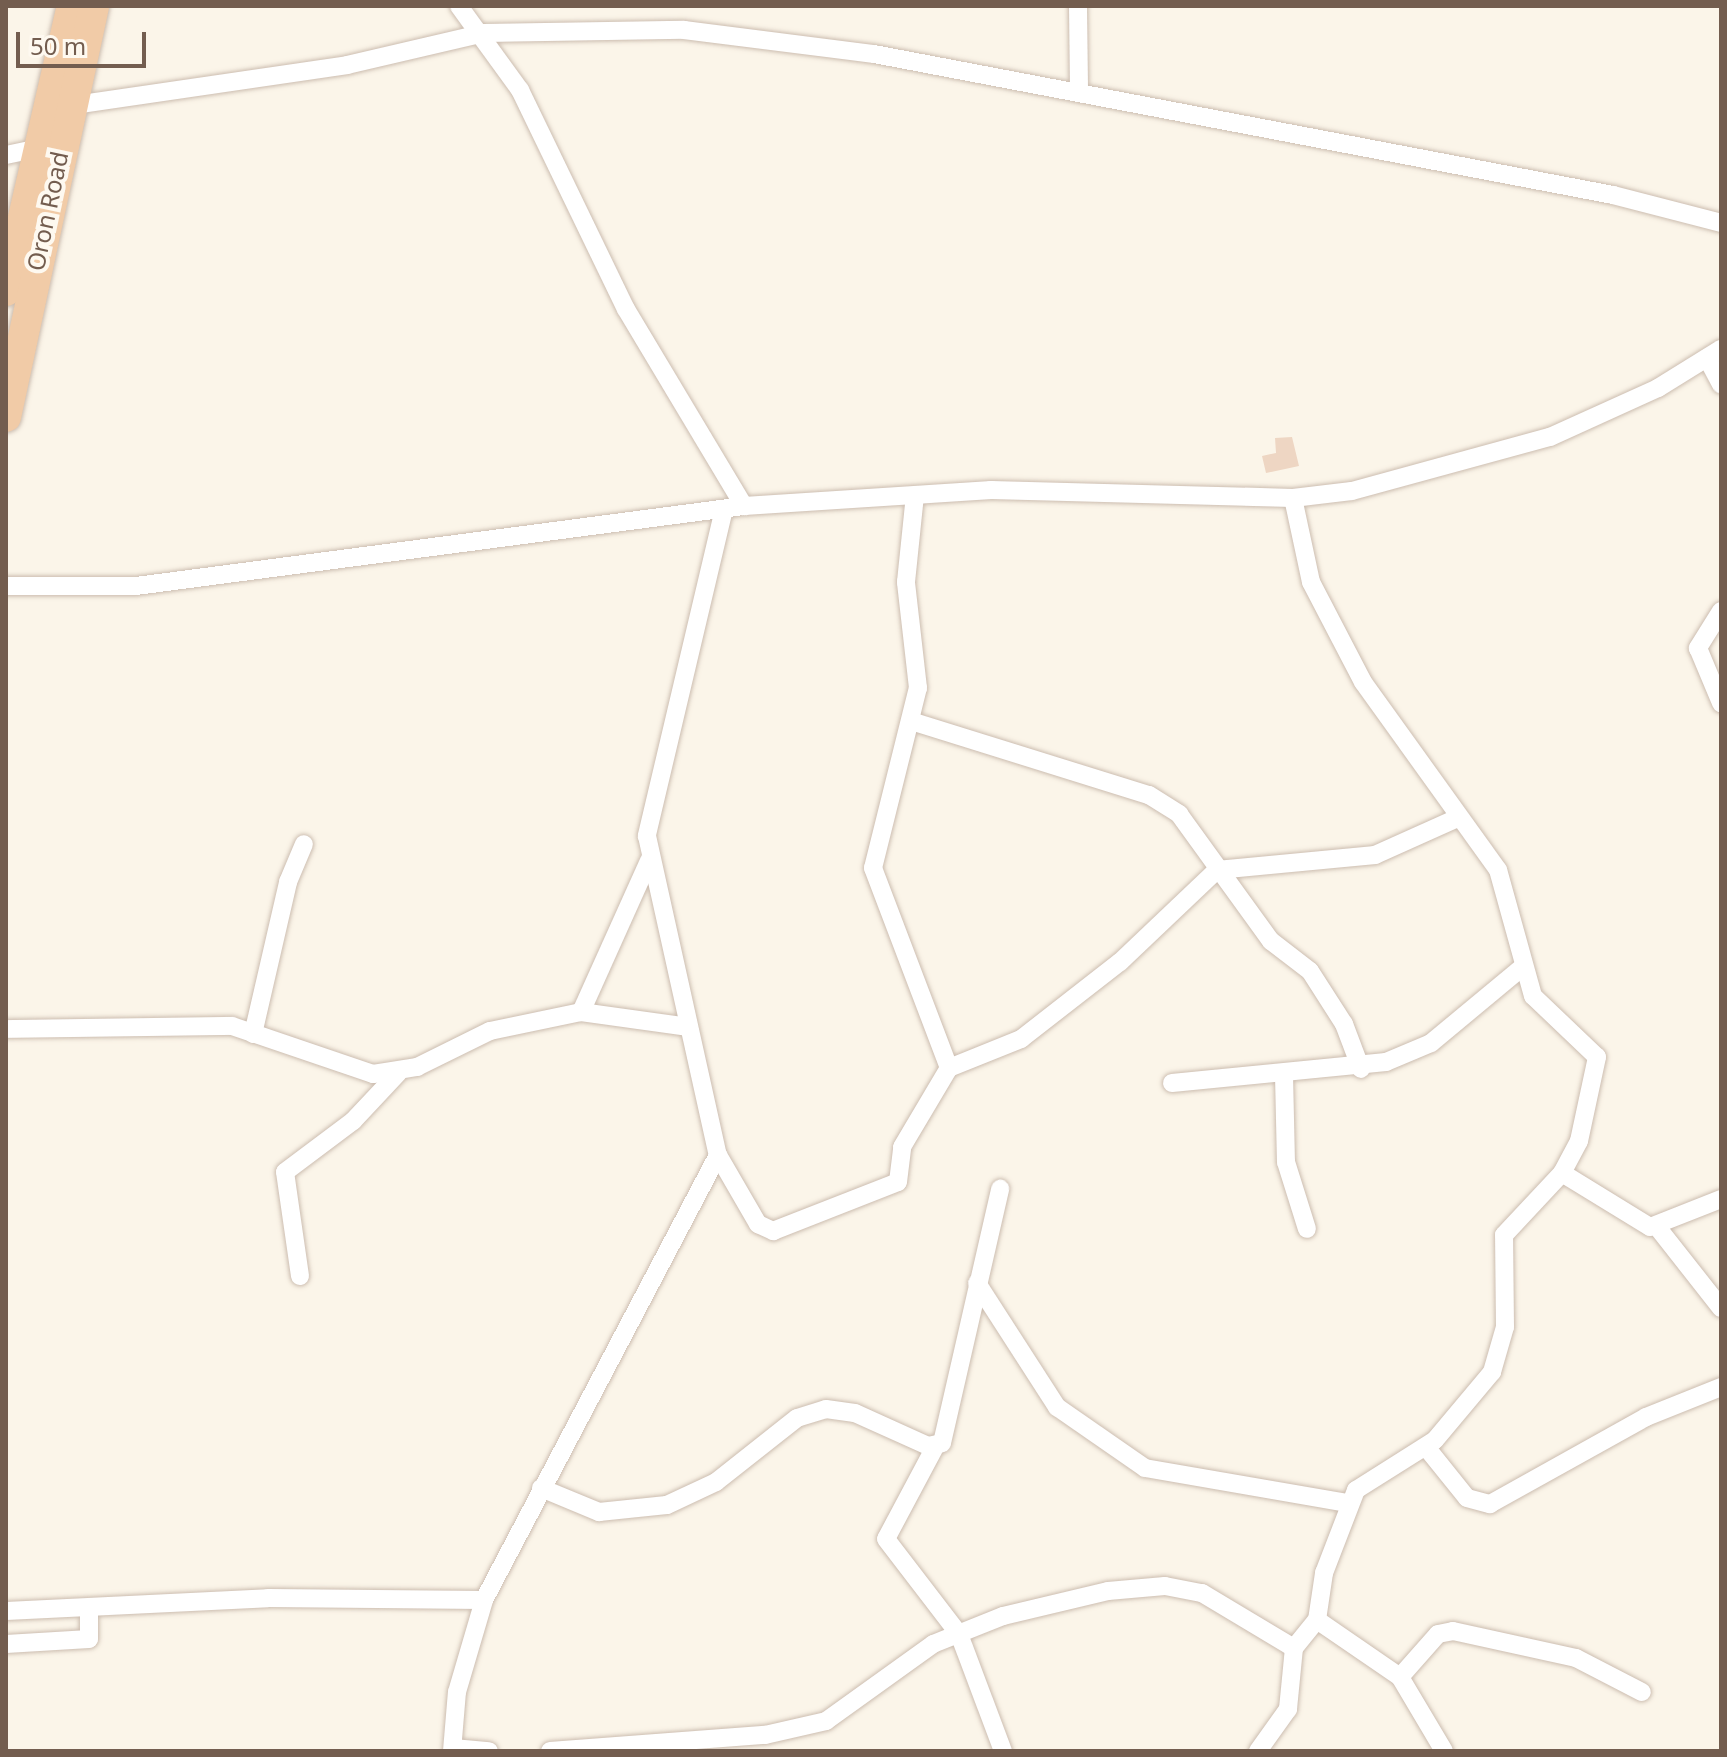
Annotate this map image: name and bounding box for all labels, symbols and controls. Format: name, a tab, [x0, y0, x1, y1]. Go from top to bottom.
scale bar	[20, 16, 150, 66]
text: 50 m	[30, 29, 86, 62]
street label: Oron Road	[20, 149, 74, 273]

